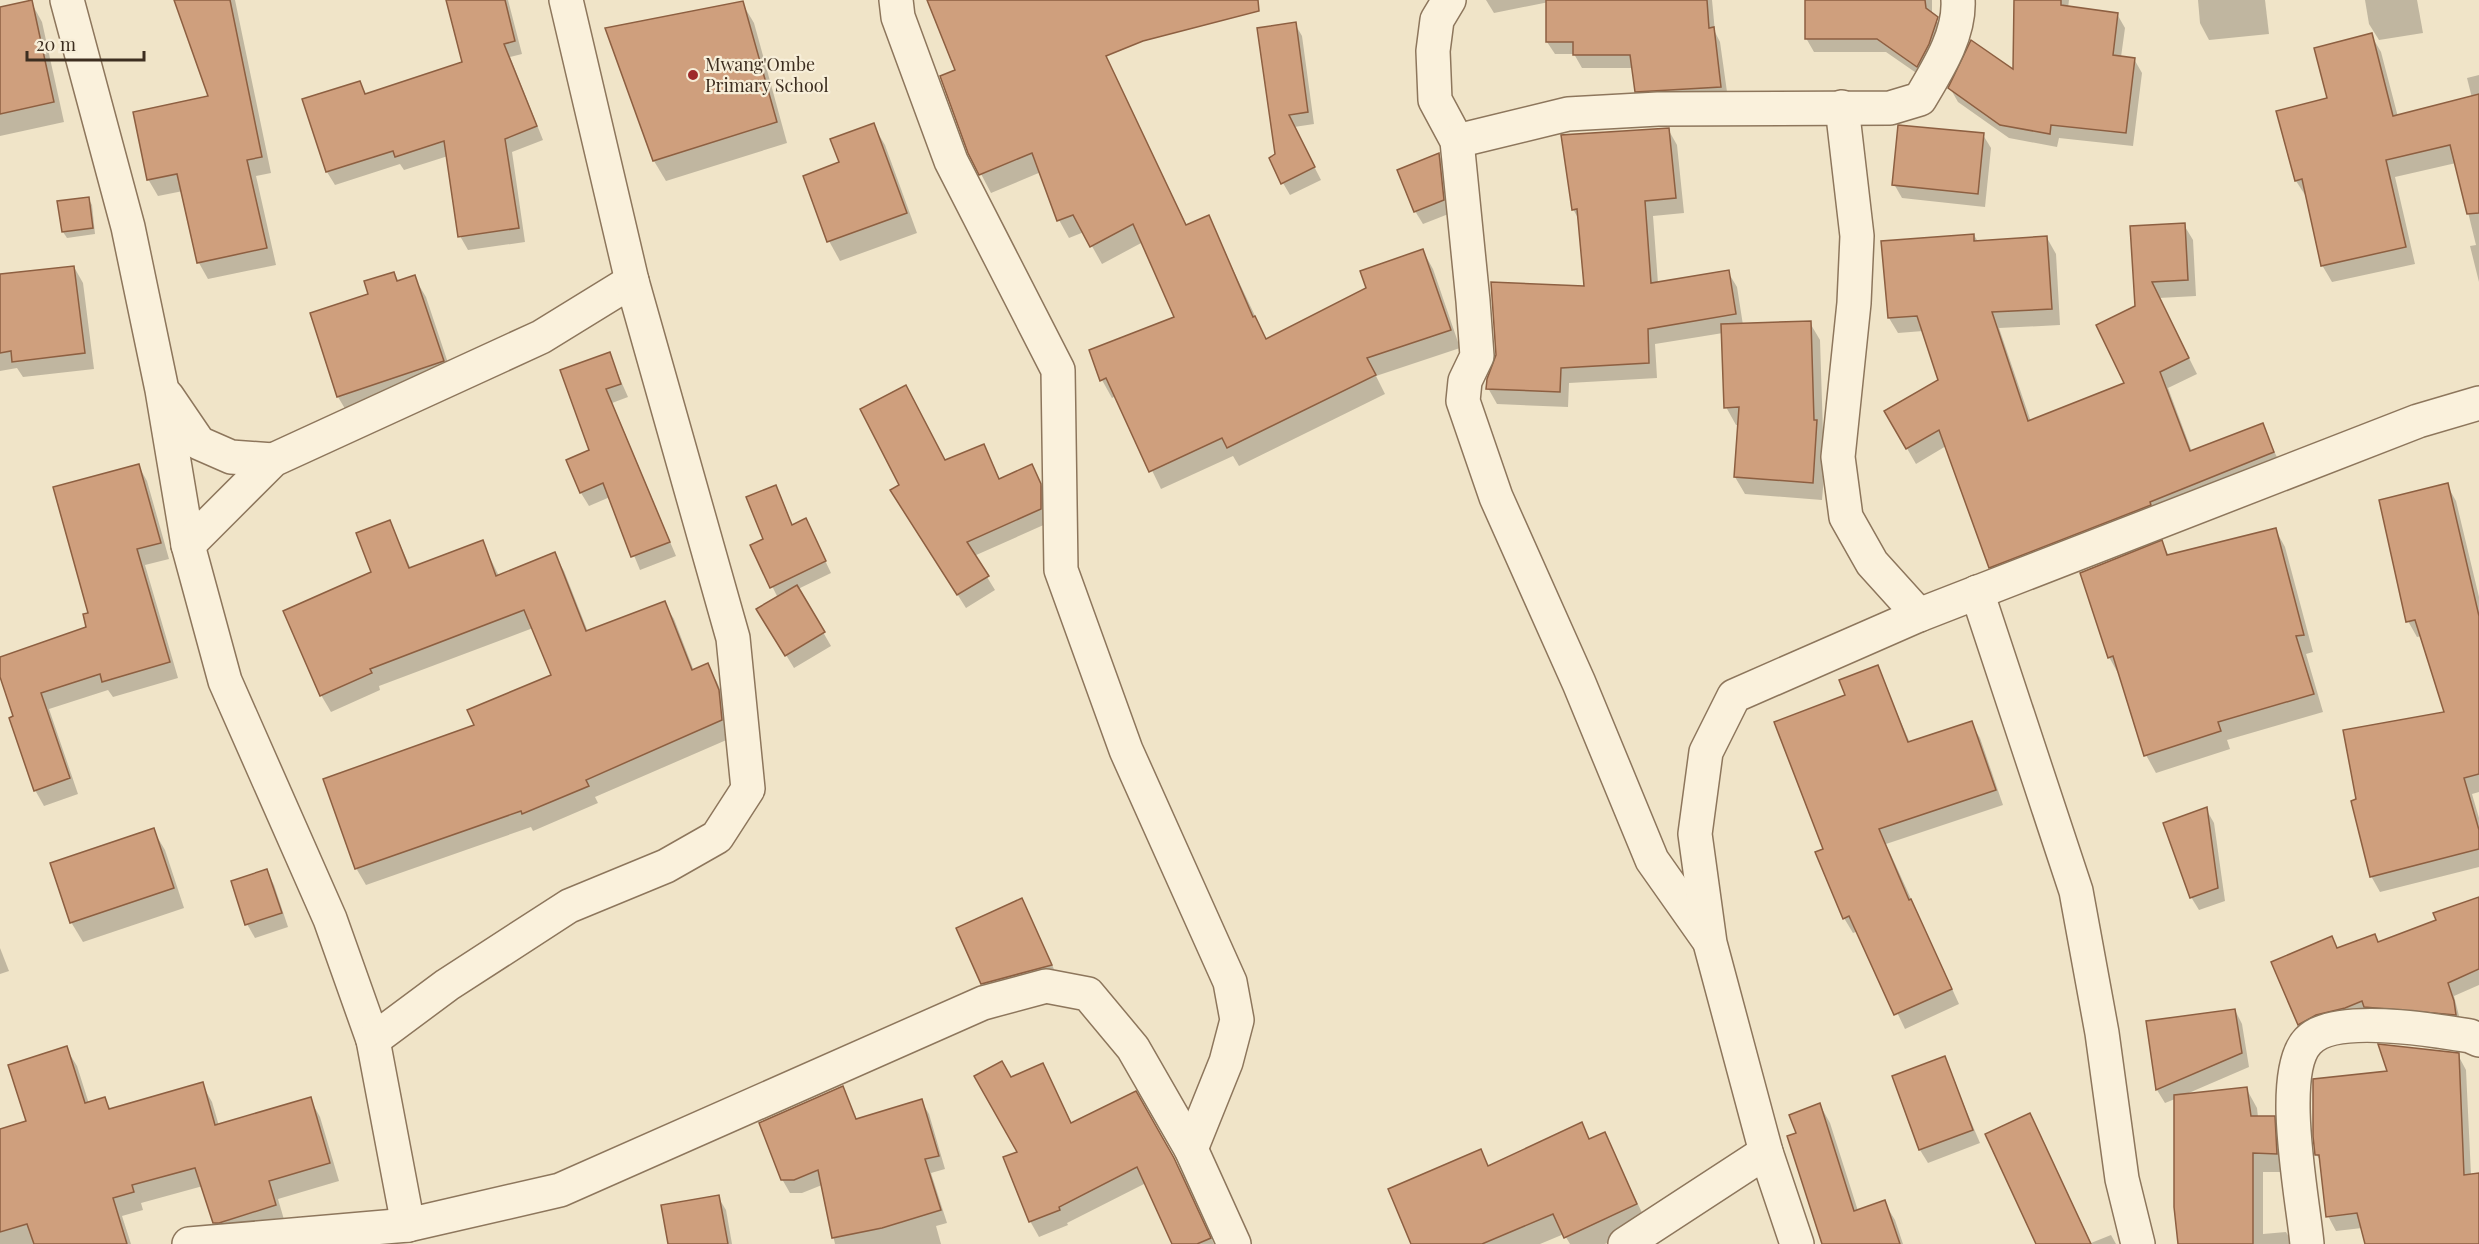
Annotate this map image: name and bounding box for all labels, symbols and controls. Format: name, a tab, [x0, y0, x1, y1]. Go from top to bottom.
scale bar	[27, 24, 144, 62]
text: 20 m	[36, 32, 76, 56]
place label: Mwang'Ombe Primary School	[705, 52, 829, 97]
marker: Mwang'Ombe Primary School	[686, 68, 700, 82]

